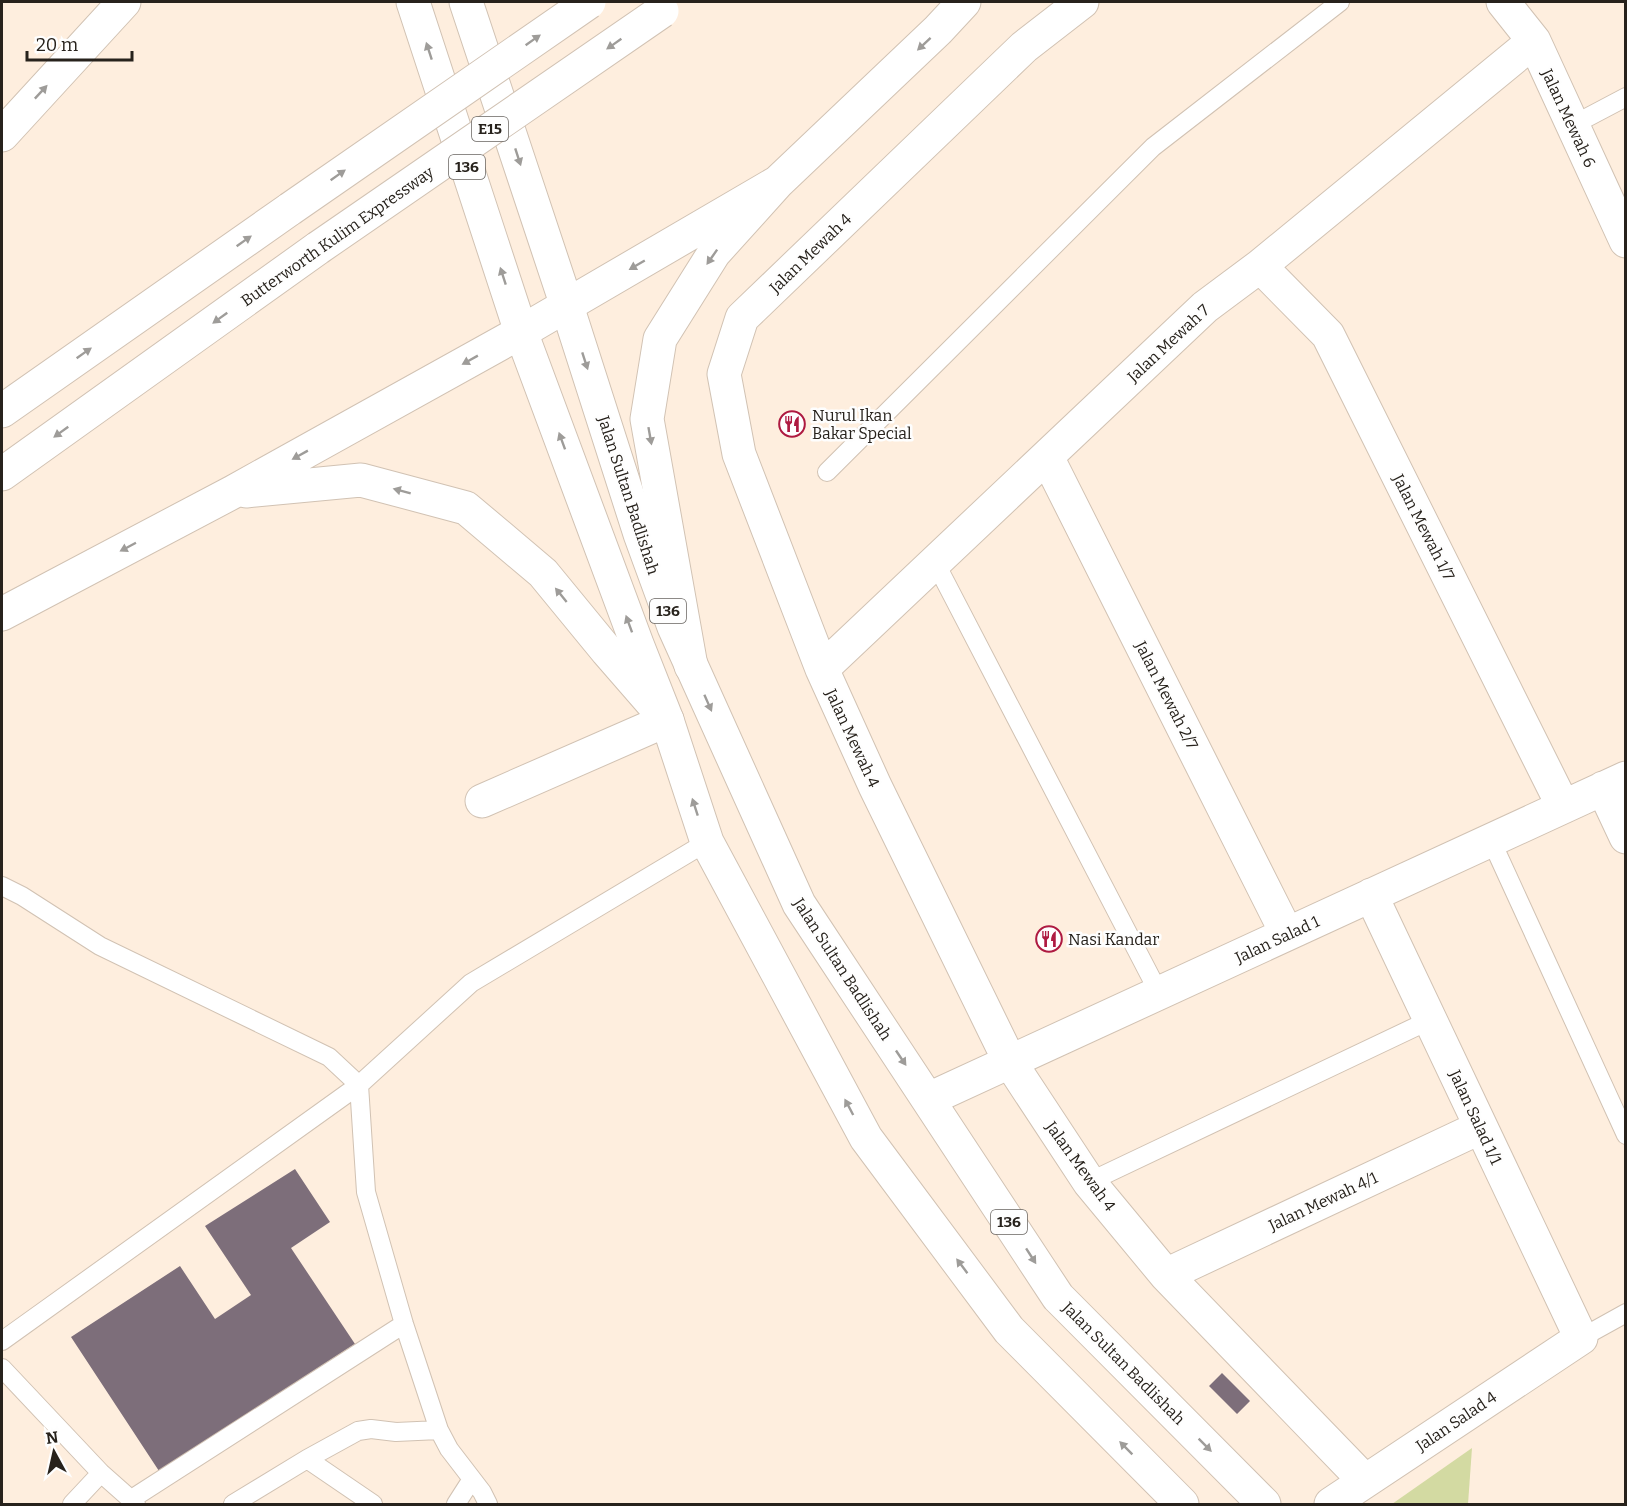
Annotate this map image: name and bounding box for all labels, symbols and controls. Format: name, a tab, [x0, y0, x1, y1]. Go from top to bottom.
scale bar	[27, 24, 132, 62]
text: 20 m	[36, 34, 78, 56]
one-way arrow	[524, 34, 540, 46]
one-way arrow	[916, 37, 931, 51]
one-way arrow	[606, 38, 622, 49]
one-way arrow	[424, 42, 434, 60]
street label: Jalan Mewah 6	[1537, 65, 1600, 170]
one-way arrow	[34, 84, 48, 99]
road number: E15	[472, 117, 508, 141]
one-way arrow	[513, 148, 523, 166]
road number: 136	[449, 155, 485, 179]
street label: Butterworth Kulim Expressway	[237, 162, 438, 310]
one-way arrow	[330, 170, 346, 181]
street label: Jalan Mewah 4	[765, 209, 856, 298]
one-way arrow	[235, 235, 251, 247]
one-way arrow	[706, 249, 718, 265]
one-way arrow	[629, 259, 645, 270]
one-way arrow	[498, 267, 507, 285]
street label: Jalan Mewah 7	[1123, 301, 1213, 387]
one-way arrow	[212, 312, 228, 324]
one-way arrow	[75, 347, 91, 359]
one-way arrow	[581, 352, 590, 370]
one-way arrow	[462, 355, 478, 366]
place label: Nurul Ikan Bakar Special	[812, 406, 912, 443]
restaurant icon: Nurul Ikan Bakar Special	[777, 409, 807, 439]
street label: Jalan Sultan Badlishah	[594, 413, 663, 577]
one-way arrow	[53, 426, 69, 437]
one-way arrow	[646, 426, 655, 445]
one-way arrow	[556, 432, 566, 450]
one-way arrow	[291, 450, 308, 460]
street label: Jalan Mewah 1/7	[1388, 470, 1458, 584]
one-way arrow	[393, 486, 411, 495]
one-way arrow	[119, 542, 136, 552]
one-way arrow	[554, 587, 567, 603]
road number: 136	[650, 599, 686, 623]
one-way arrow	[624, 615, 634, 633]
street label: Jalan Mewah 2/7	[1131, 637, 1202, 752]
street label: Jalan Mewah 4	[821, 685, 884, 791]
one-way arrow	[703, 694, 712, 711]
one-way arrow	[690, 798, 700, 816]
street label: Jalan Sultan Badlishah	[789, 894, 896, 1044]
street label: Jalan Salad 1	[1231, 912, 1323, 968]
restaurant icon: Nasi Kandar	[1034, 924, 1064, 954]
place label: Nasi Kandar	[1068, 930, 1159, 949]
one-way arrow	[895, 1050, 906, 1066]
street label: Jalan Salad 1/1	[1445, 1066, 1506, 1168]
one-way arrow	[844, 1098, 854, 1115]
street label: Jalan Mewah 4	[1041, 1117, 1120, 1215]
street label: Jalan Mewah 4/1	[1265, 1168, 1381, 1235]
road number: 136	[991, 1210, 1027, 1234]
one-way arrow	[1025, 1248, 1036, 1264]
one-way arrow	[956, 1259, 968, 1274]
street label: Jalan Sultan Badlishah	[1058, 1297, 1189, 1429]
street label: Jalan Salad 4	[1411, 1387, 1501, 1456]
north arrow	[24, 1422, 84, 1482]
text: N	[45, 1427, 59, 1448]
one-way arrow	[1198, 1438, 1212, 1452]
one-way arrow	[1119, 1441, 1133, 1456]

